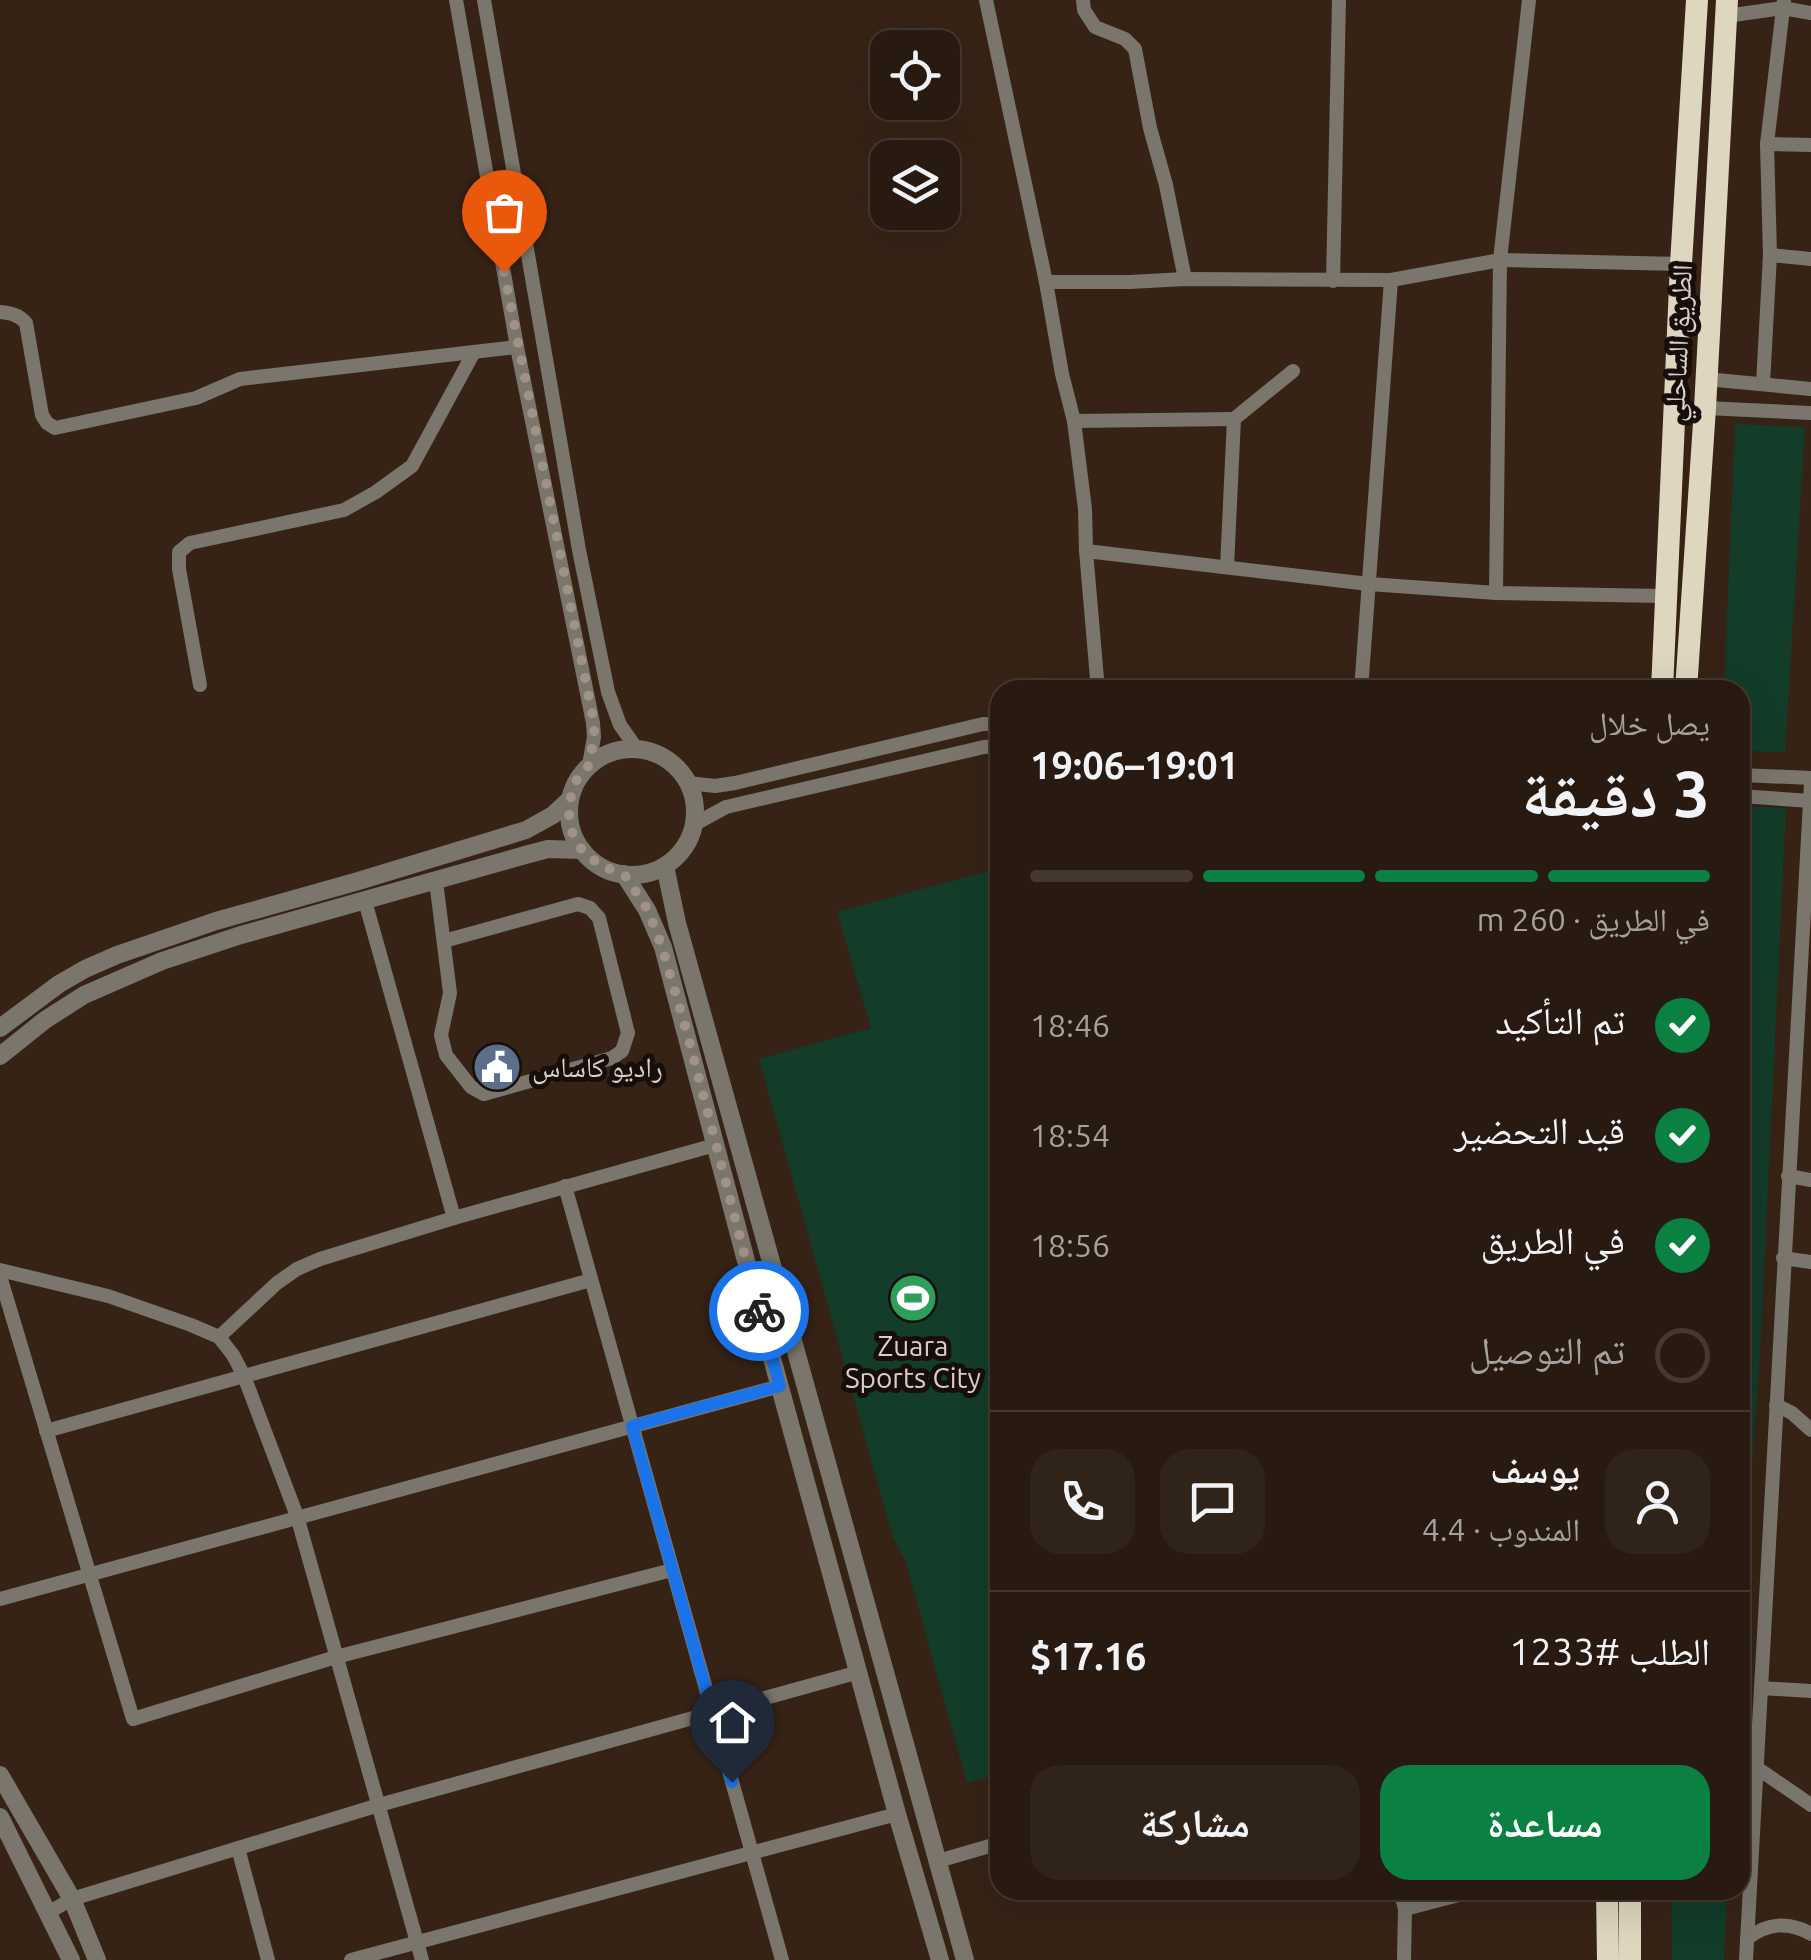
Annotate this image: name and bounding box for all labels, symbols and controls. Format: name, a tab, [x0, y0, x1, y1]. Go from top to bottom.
map controls	[870, 30, 960, 230]
button: locate	[870, 30, 960, 120]
button: layers	[870, 140, 960, 230]
pin	[462, 170, 547, 273]
icon: bag	[477, 185, 532, 240]
street label: الطريق الساحلي	[1658, 263, 1705, 423]
text: يصل خلال	[1589, 705, 1710, 741]
text: 19:01–19:06	[1030, 744, 1239, 786]
text: 3 دقيقة	[1521, 756, 1710, 829]
text: في الطريق · 260 m	[1477, 901, 1710, 937]
icon: check	[1655, 998, 1710, 1053]
text: تم التأكيد	[1495, 999, 1625, 1041]
text: 18:46	[1030, 1007, 1110, 1043]
public building icon: راديو كاساس	[471, 1041, 523, 1093]
place label: راديو كاساس	[532, 1051, 663, 1085]
icon: check	[1655, 1108, 1710, 1163]
text: قيد التحضير	[1454, 1109, 1625, 1151]
text: 18:54	[1030, 1117, 1110, 1153]
icon: check	[1655, 1218, 1710, 1273]
text: في الطريق	[1480, 1219, 1625, 1261]
text: 18:56	[1030, 1227, 1110, 1263]
courier	[709, 1261, 809, 1361]
sports icon: Zuara Sports City	[887, 1272, 939, 1324]
icon: bike	[732, 1284, 787, 1339]
text: تم التوصيل	[1469, 1329, 1625, 1371]
place label: Zuara Sports City	[845, 1330, 981, 1393]
text: يوسف	[1490, 1448, 1580, 1490]
button: phone	[1030, 1449, 1135, 1554]
button: chat	[1160, 1449, 1265, 1554]
button: person	[1605, 1449, 1710, 1554]
text: المندوب · 4.4	[1422, 1511, 1580, 1547]
text: الطلب #1233	[1509, 1630, 1710, 1672]
text: $17.16	[1030, 1635, 1147, 1677]
pin	[690, 1680, 775, 1783]
icon: home	[705, 1695, 760, 1750]
button: مشاركة	[1030, 1765, 1360, 1880]
button: مساعدة	[1380, 1765, 1710, 1880]

